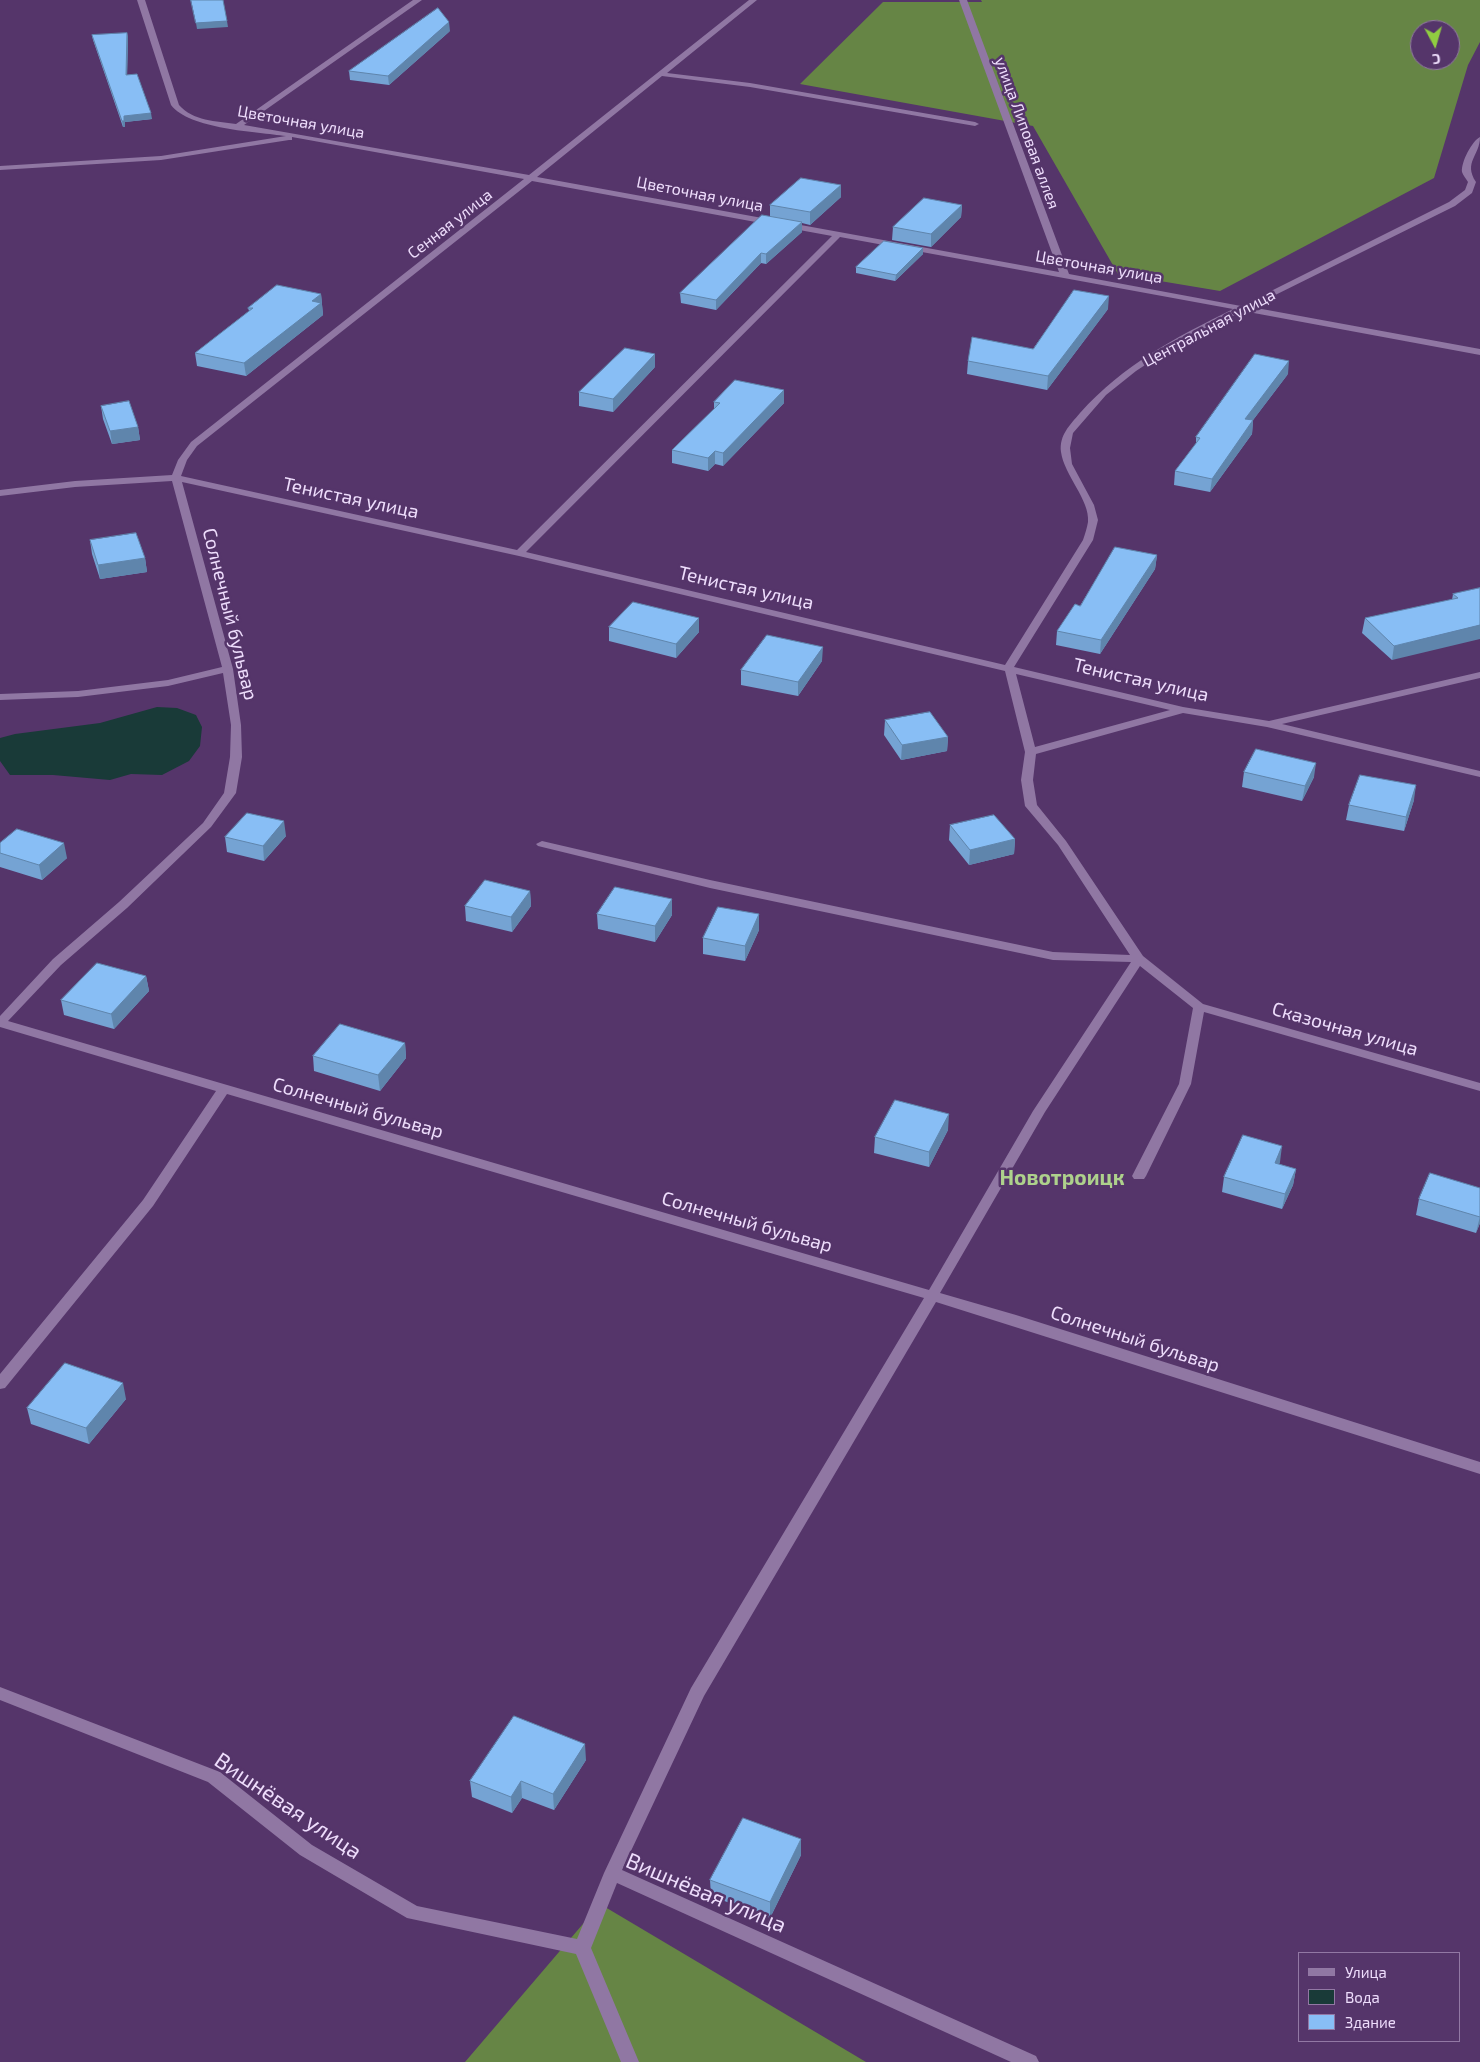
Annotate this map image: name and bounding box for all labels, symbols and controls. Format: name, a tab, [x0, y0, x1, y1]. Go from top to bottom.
north arrow	[1410, 20, 1460, 70]
text: С	[1432, 51, 1442, 68]
street label: улица Липовая аллея	[991, 54, 1063, 212]
street label: Цветочная улица	[236, 101, 366, 143]
street label: Цветочная улица	[635, 172, 765, 216]
street label: Сенная улица	[404, 185, 496, 263]
street label: Цветочная улица	[1034, 246, 1164, 288]
street label: Центральная улица	[1139, 285, 1279, 371]
street label: Тенистая улица	[281, 472, 421, 524]
street label: Солнечный бульвар	[198, 526, 262, 702]
street label: Тенистая улица	[676, 561, 816, 615]
street label: Тенистая улица	[1071, 653, 1211, 707]
street label: Сказочная улица	[1269, 997, 1421, 1061]
street label: Солнечный бульвар	[270, 1073, 446, 1143]
district label: Новотроицк	[999, 1165, 1125, 1191]
street label: Солнечный бульвар	[659, 1187, 835, 1257]
street label: Солнечный бульвар	[1048, 1301, 1222, 1377]
street label: Вишнёвая улица	[209, 1747, 367, 1865]
street label: Вишнёвая улица	[622, 1847, 790, 1939]
legend	[1298, 1952, 1460, 2042]
text: Улица	[1345, 1963, 1387, 1981]
text: Вода	[1345, 1988, 1380, 2006]
text: Здание	[1345, 2013, 1396, 2031]

